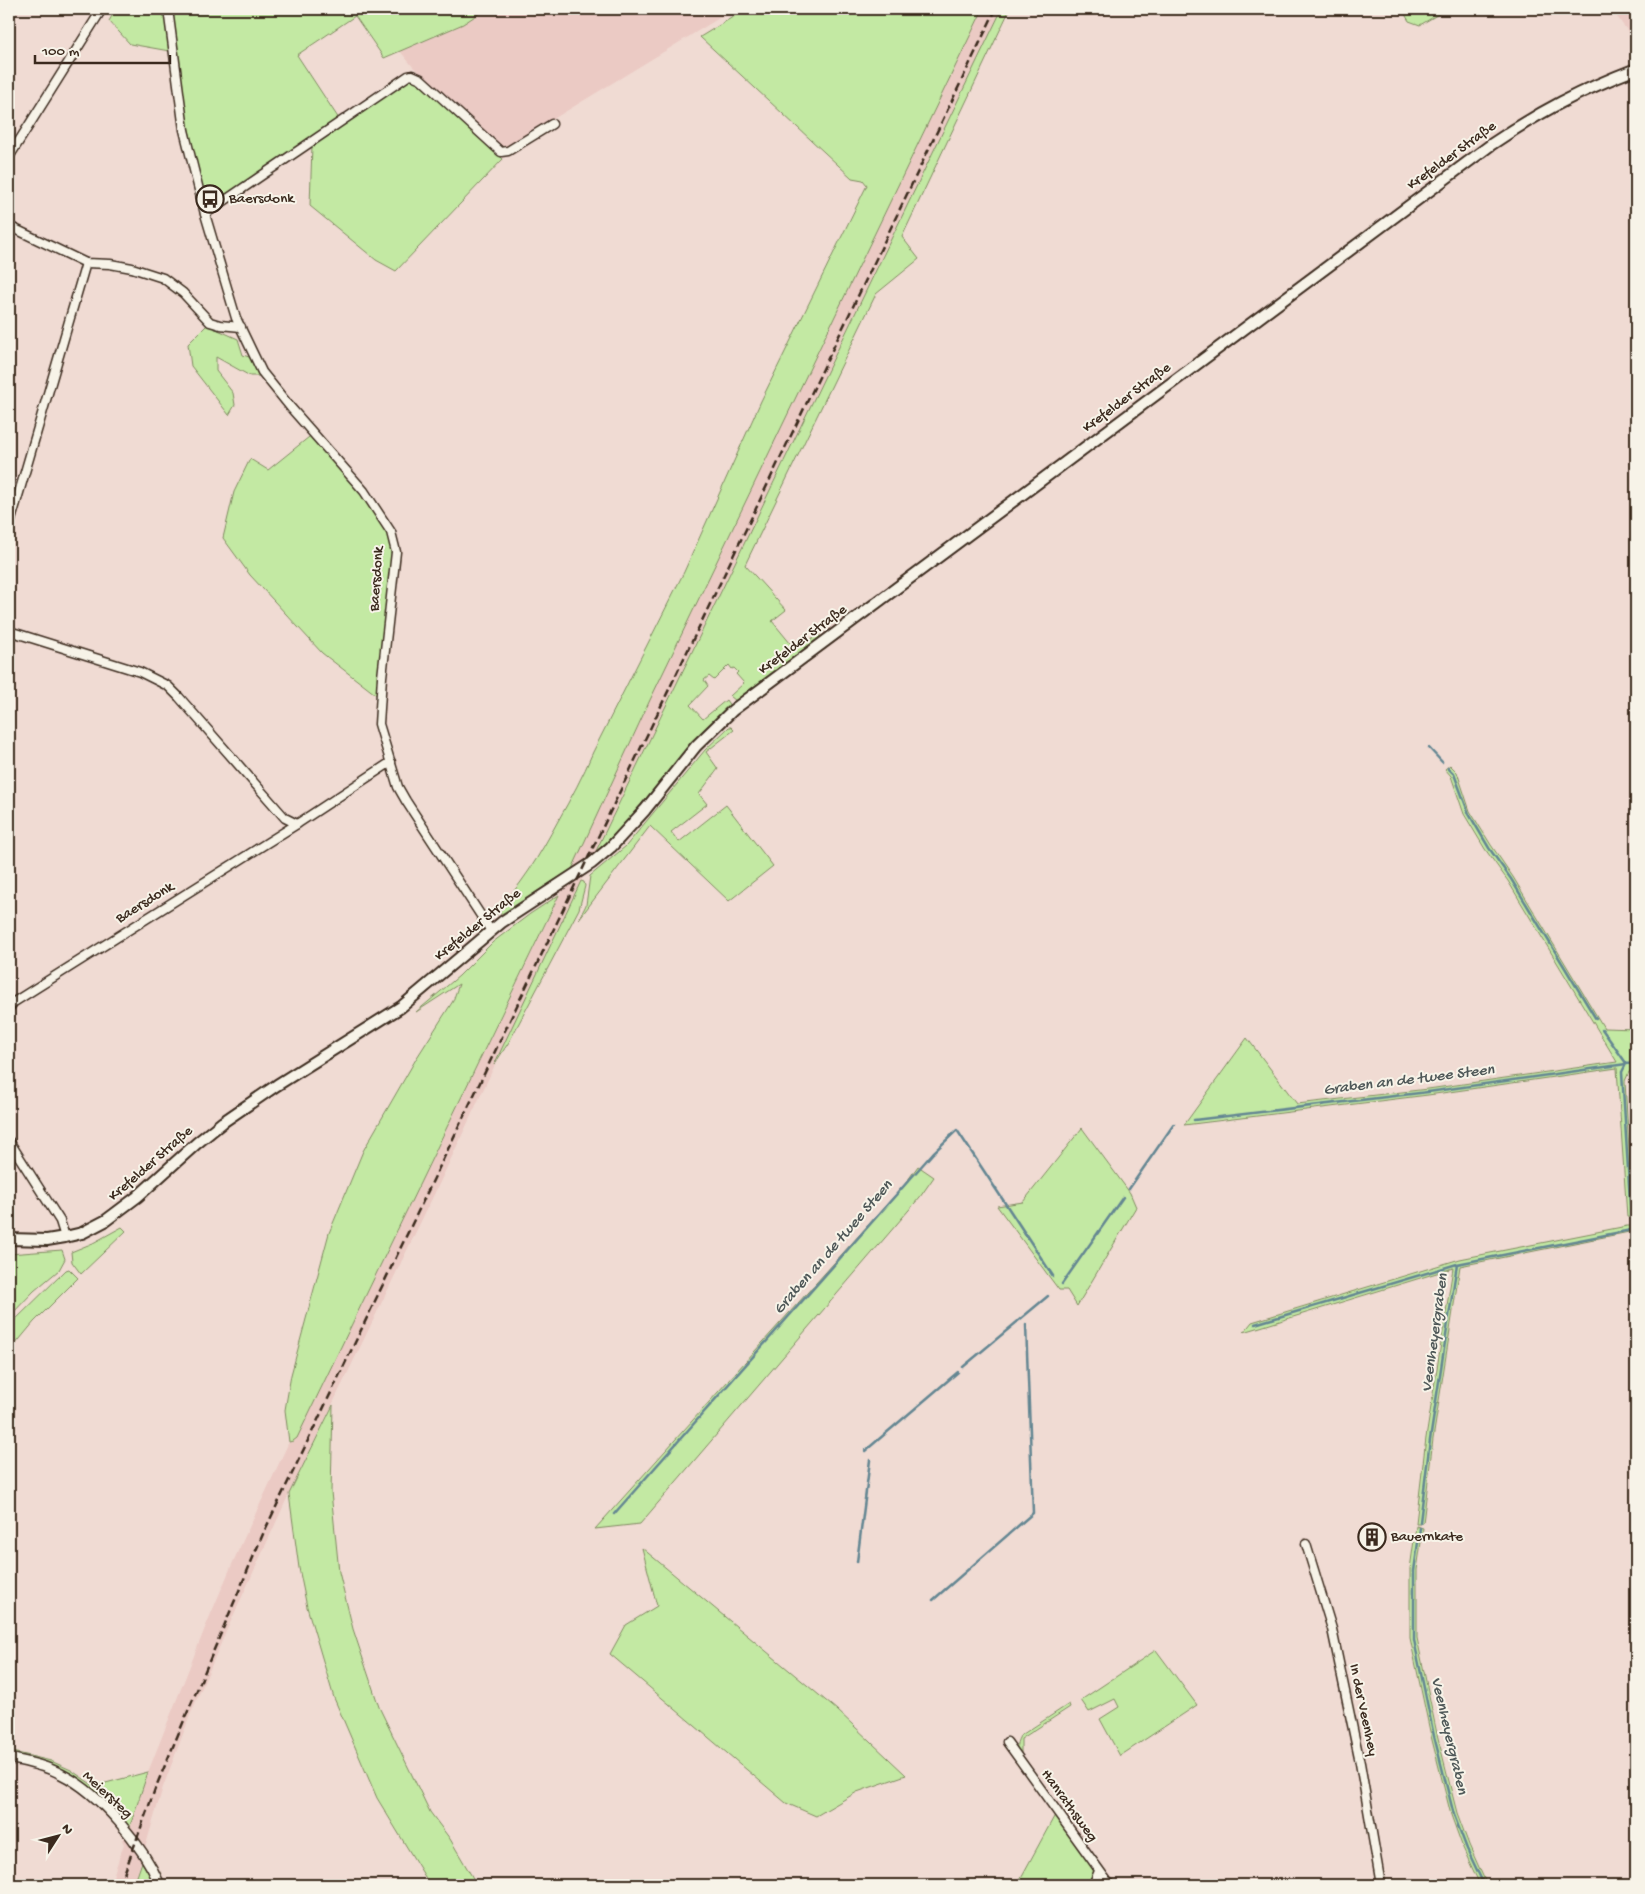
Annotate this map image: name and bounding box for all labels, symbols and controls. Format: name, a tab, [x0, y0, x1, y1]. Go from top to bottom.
scale bar	[35, 32, 170, 64]
text: 100 m	[41, 43, 80, 61]
street label: Krefelder Straße	[1404, 117, 1500, 194]
bus stop icon: Baersdonk	[195, 184, 225, 214]
place label: Baersdonk	[228, 190, 295, 208]
street label: Krefelder Straße	[1079, 359, 1175, 437]
street label: Baersdonk	[366, 545, 388, 613]
street label: Krefelder Straße	[755, 601, 851, 679]
street label: Baersdonk	[112, 877, 178, 928]
street label: Krefelder Straße	[431, 885, 525, 965]
water label: Graben an de twee Steen	[1323, 1061, 1496, 1101]
street label: Krefelder Straße	[105, 1122, 197, 1206]
water label: Graben an de twee Steen	[770, 1177, 898, 1319]
water label: Veenheyergraben	[1418, 1272, 1454, 1394]
building icon: Bauernkate	[1357, 1522, 1387, 1552]
place label: Bauernkate	[1390, 1528, 1463, 1546]
street label: In der Veenhey	[1344, 1662, 1382, 1758]
water label: Veenheyergraben	[1425, 1676, 1471, 1797]
street label: Hanrathsweg	[1037, 1766, 1101, 1846]
street label: Meiersteg	[78, 1767, 136, 1823]
north arrow	[32, 1812, 82, 1862]
text: N	[57, 1821, 76, 1839]

